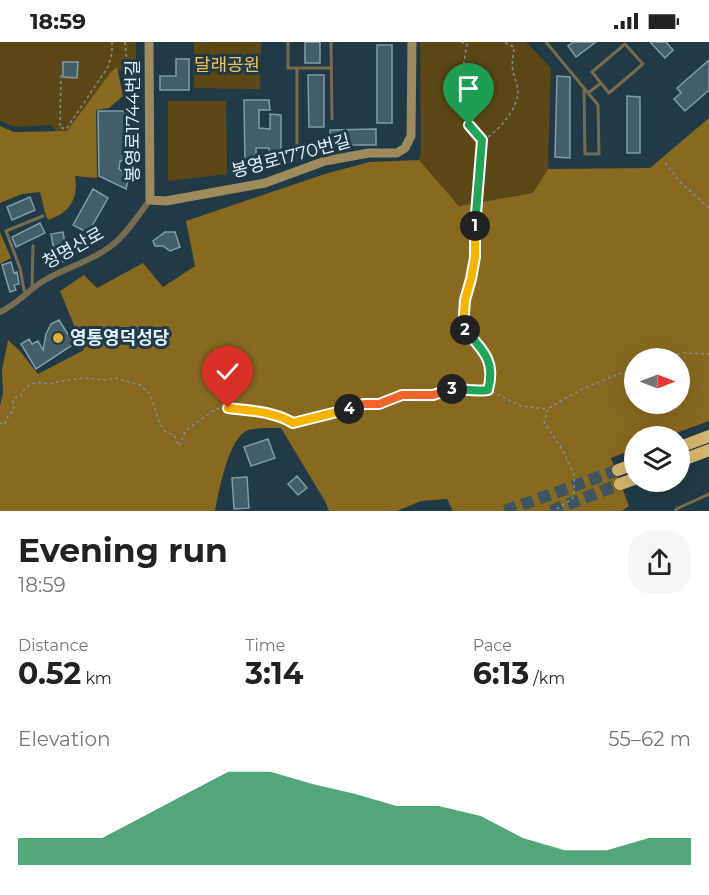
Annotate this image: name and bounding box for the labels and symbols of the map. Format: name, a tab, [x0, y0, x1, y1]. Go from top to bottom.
park label: 달래공원	[194, 54, 260, 76]
street label: 봉영로1744번길	[122, 60, 144, 182]
pin	[443, 63, 494, 125]
street label: 봉영로1770번길	[229, 130, 353, 182]
pin: 1	[460, 211, 490, 241]
street label: 청명산로	[39, 222, 107, 274]
pin: 2	[450, 315, 480, 345]
place label: 영통영덕성당	[70, 327, 169, 349]
marker: 영통영덕성당	[51, 331, 65, 345]
pin	[202, 346, 253, 408]
north arrow	[624, 348, 690, 414]
pin: 3	[437, 374, 467, 404]
pin: 4	[334, 394, 364, 424]

